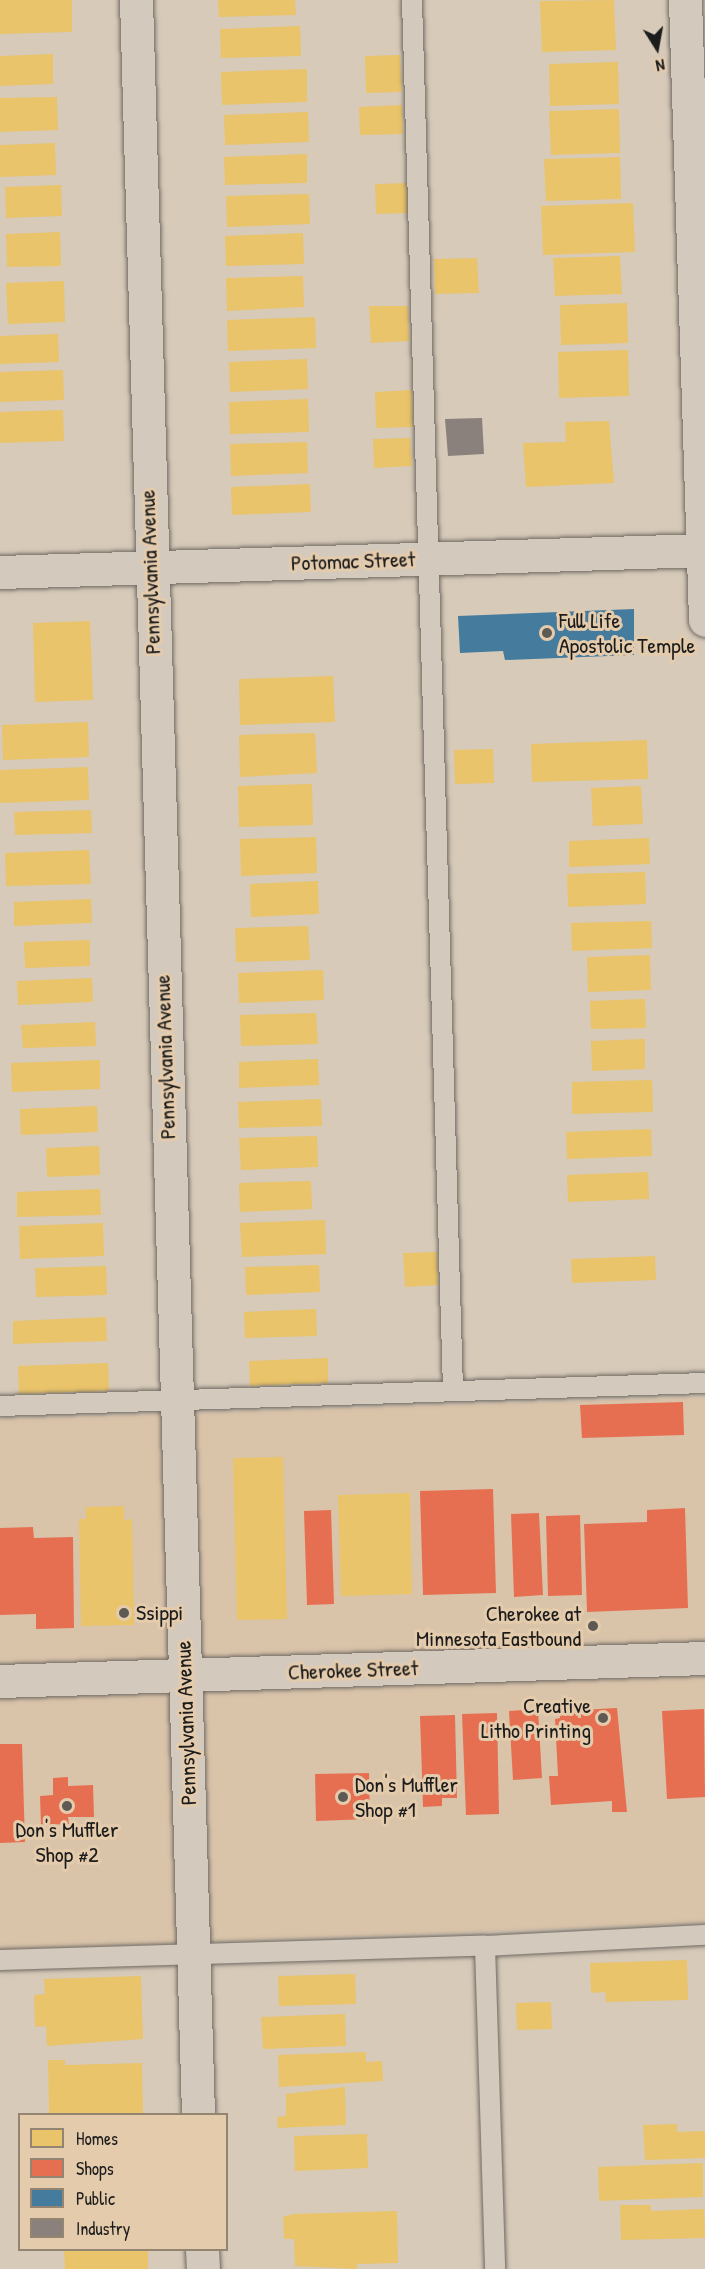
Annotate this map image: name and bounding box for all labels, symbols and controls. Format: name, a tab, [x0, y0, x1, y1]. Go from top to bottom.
north arrow	[627, 18, 687, 78]
text: N	[654, 54, 667, 77]
street label: Pennsylvania Avenue	[134, 489, 166, 655]
street label: Potomac Street	[290, 546, 416, 576]
place label: Full Life Apostolic Temple	[559, 607, 695, 658]
marker: Full Life Apostolic Temple	[540, 626, 554, 640]
street label: Pennsylvania Avenue	[149, 974, 181, 1140]
place label: Ssippi	[136, 1600, 183, 1626]
place label: Cherokee at Minnesota Eastbound	[416, 1600, 581, 1652]
marker: Ssippi	[117, 1606, 131, 1620]
marker: Cherokee at Minnesota Eastbound	[586, 1619, 600, 1633]
street label: Pennsylvania Avenue	[170, 1640, 202, 1806]
street label: Cherokee Street	[287, 1655, 419, 1685]
place label: Creative Litho Printing	[481, 1692, 591, 1744]
marker: Creative Litho Printing	[596, 1711, 610, 1725]
place label: Don's Muffler Shop #1	[355, 1771, 458, 1822]
marker: Don's Muffler Shop #1	[336, 1790, 350, 1804]
marker: Don's Muffler Shop #2	[60, 1799, 74, 1813]
place label: Don's Muffler Shop #2	[16, 1816, 118, 1868]
legend	[18, 2113, 228, 2251]
text: Homes	[76, 2126, 118, 2151]
text: Shops	[76, 2156, 114, 2181]
text: Public	[76, 2186, 115, 2211]
text: Industry	[76, 2216, 130, 2241]

